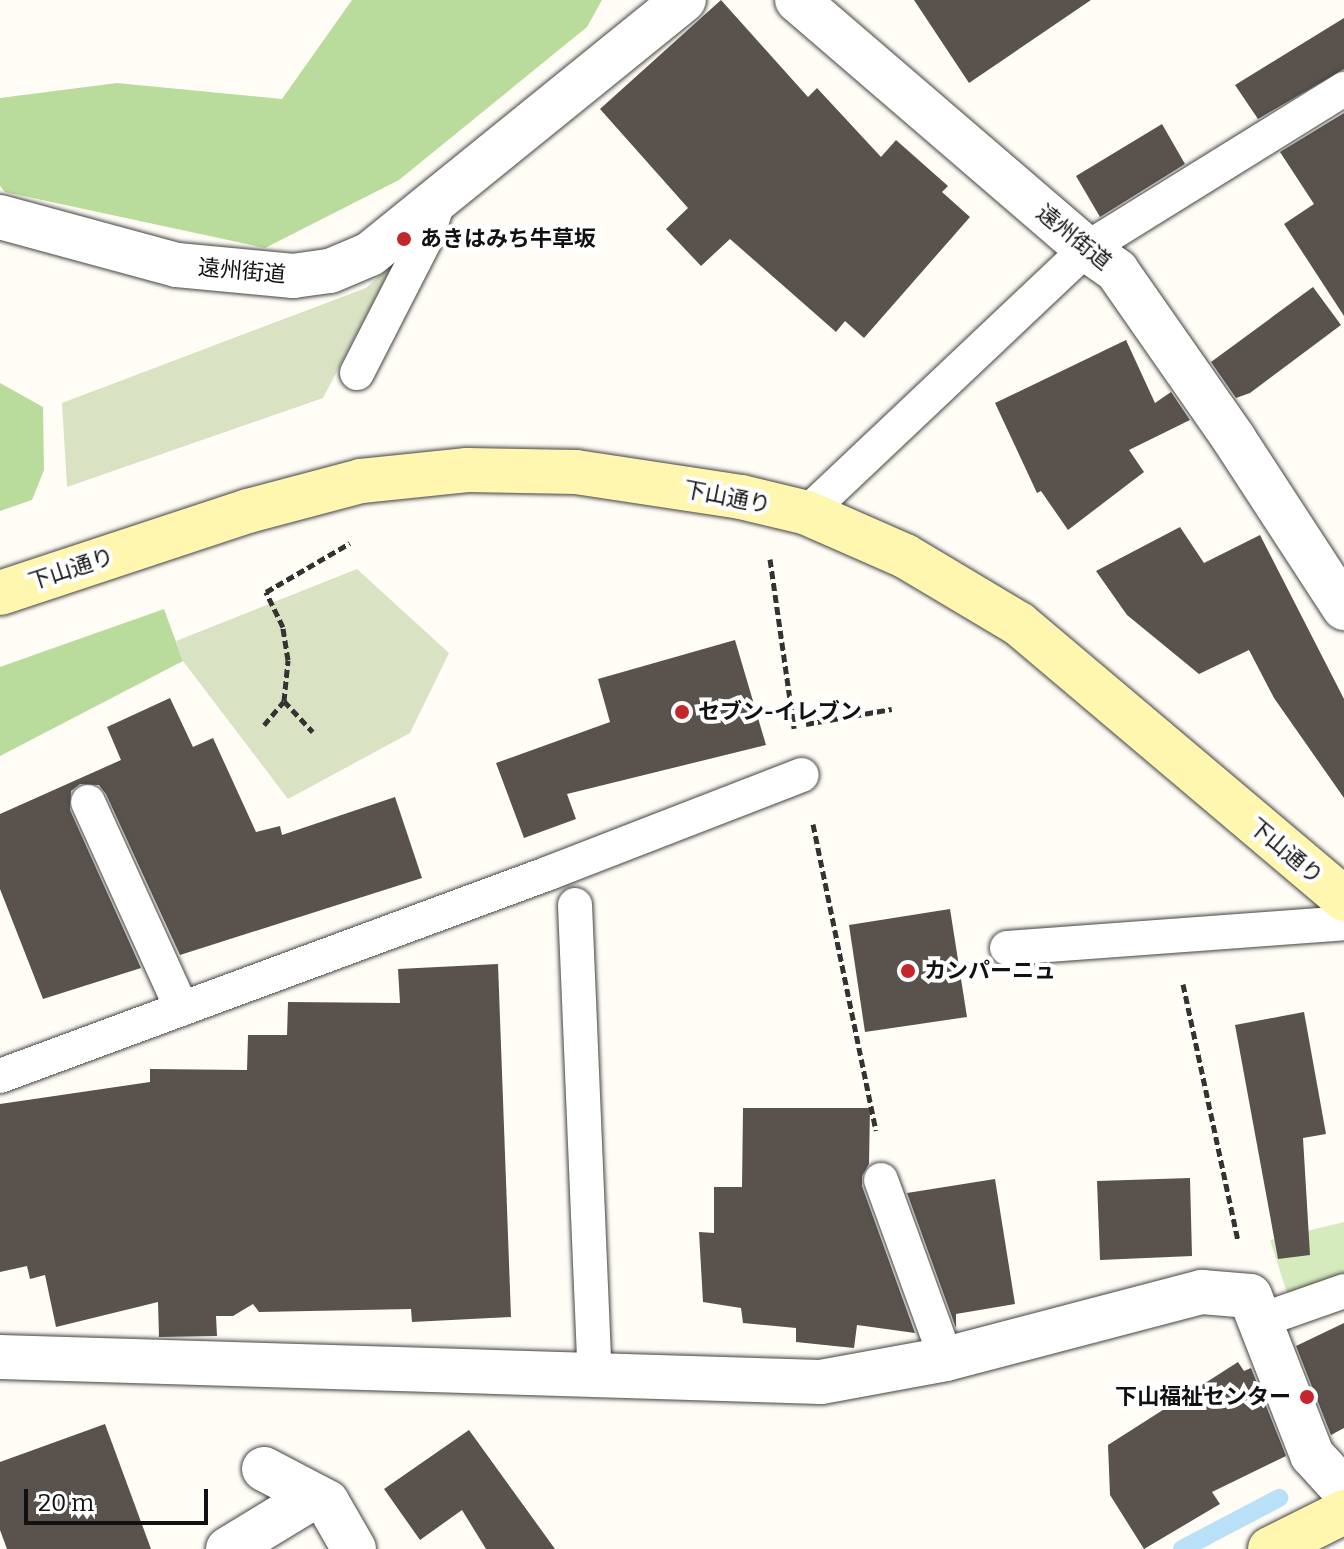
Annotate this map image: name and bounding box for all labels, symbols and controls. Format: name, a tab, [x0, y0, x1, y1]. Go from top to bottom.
street label: 遠州街道	[1031, 199, 1117, 275]
place label: あきはみち牛草坂	[420, 226, 596, 252]
marker: あきはみち牛草坂	[395, 230, 413, 248]
street label: 遠州街道	[197, 254, 287, 288]
street label: 下山通り	[681, 476, 773, 518]
street label: 下山通り	[25, 543, 117, 595]
place label: セブン-イレブン	[698, 699, 862, 725]
marker: セブン-イレブン	[673, 703, 691, 721]
street label: 下山通り	[1244, 813, 1328, 889]
place label: カンパーニュ	[924, 958, 1056, 984]
marker: カンパーニュ	[899, 962, 917, 980]
place label: 下山福祉センター	[1115, 1384, 1291, 1410]
marker: 下山福祉センター	[1298, 1388, 1316, 1406]
scale bar	[28, 1473, 212, 1523]
text: 20 m	[38, 1489, 94, 1517]

